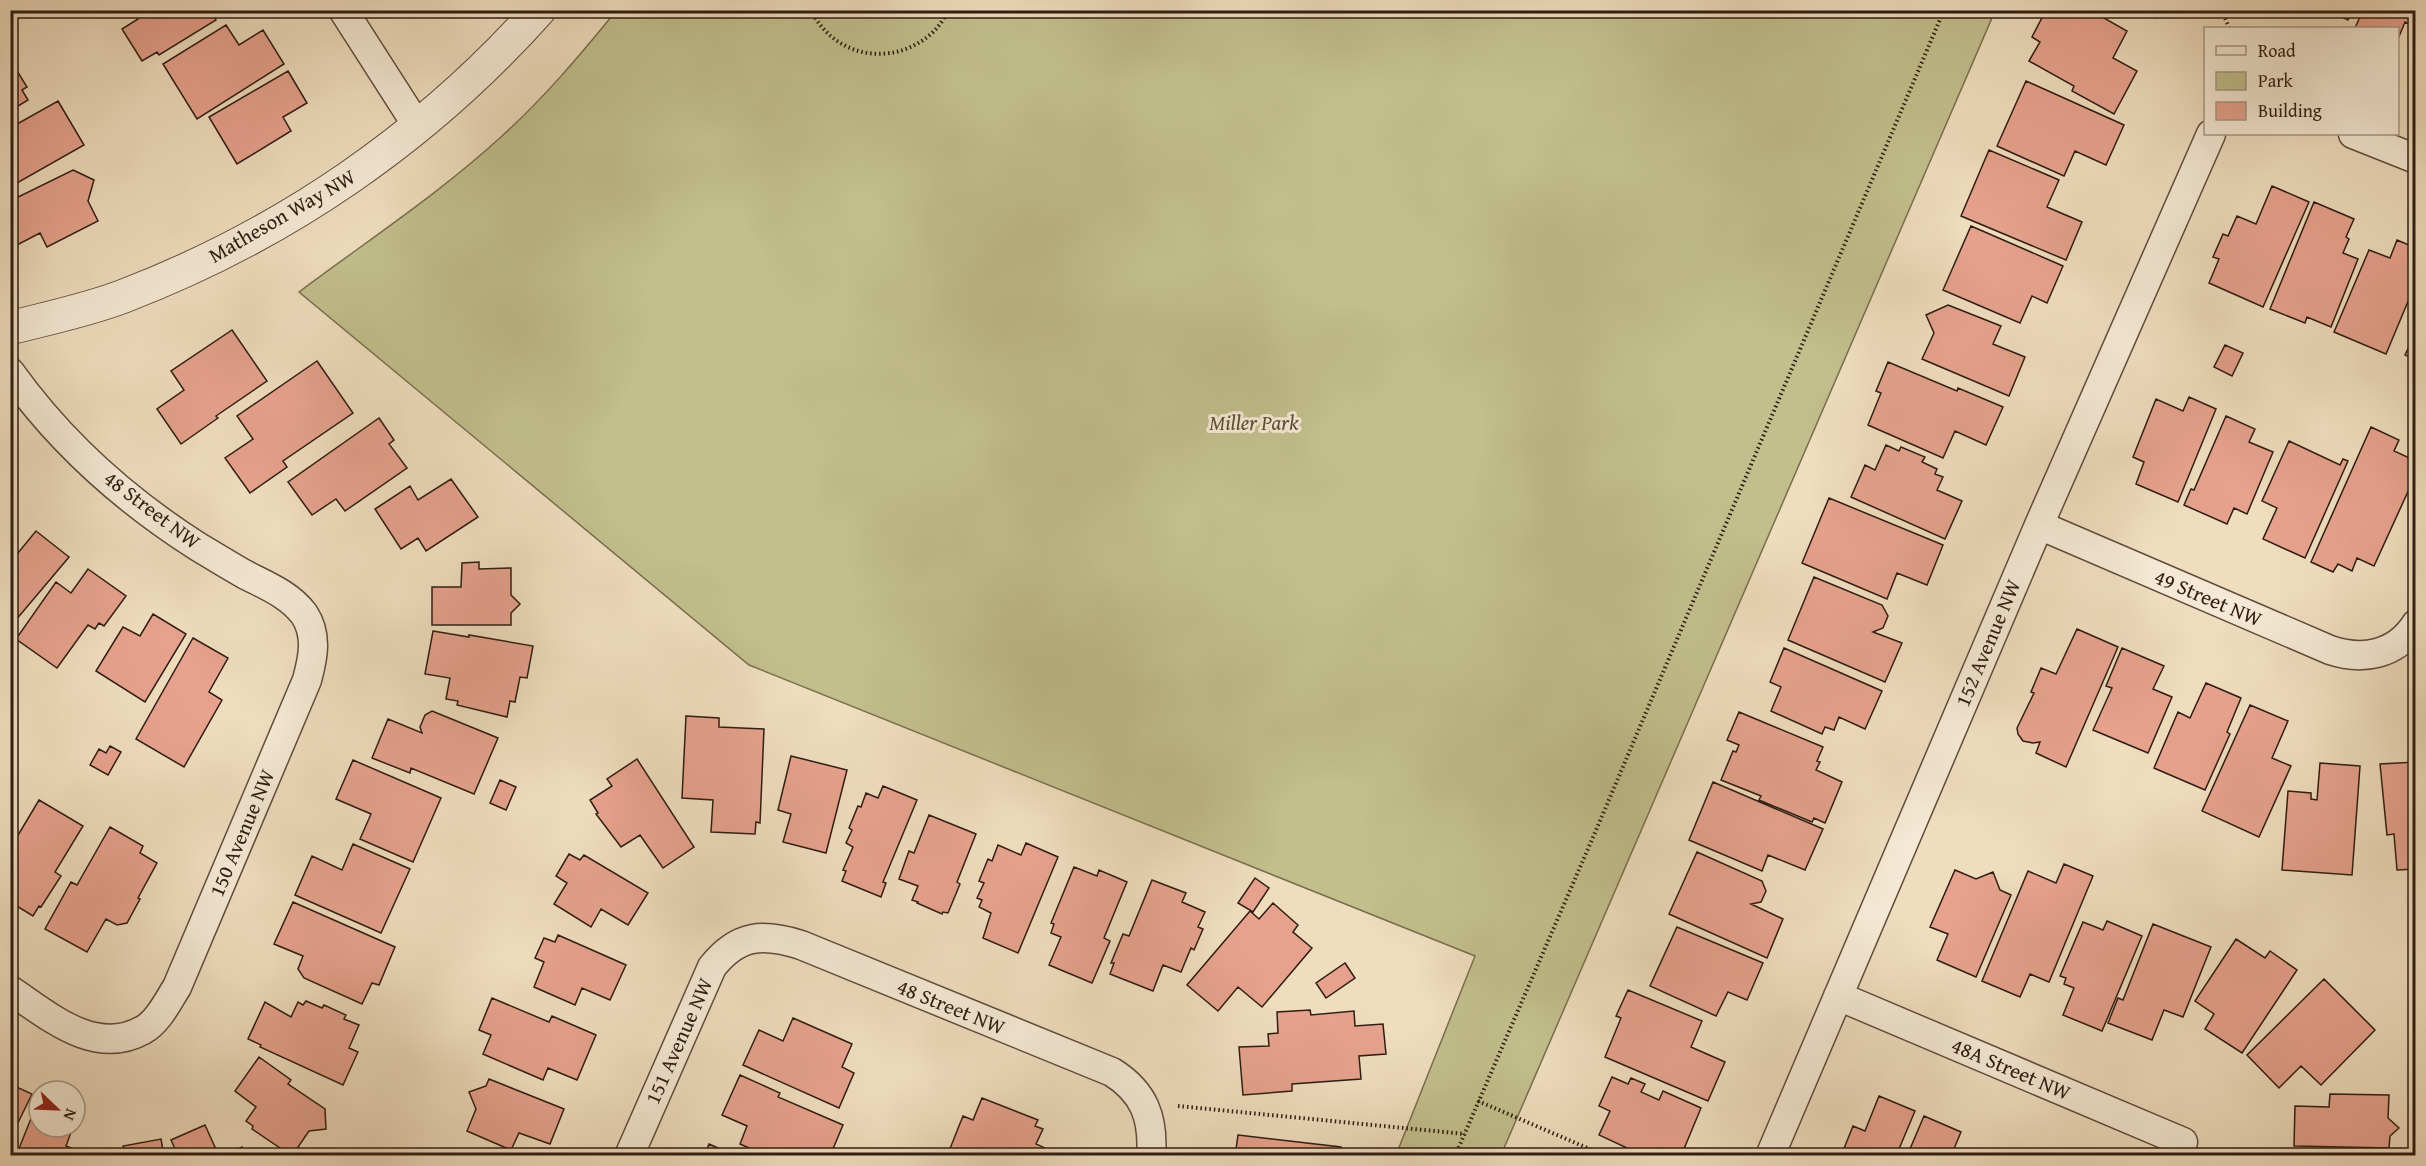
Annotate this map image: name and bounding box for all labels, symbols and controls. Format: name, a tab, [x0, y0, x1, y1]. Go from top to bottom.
legend	[2204, 27, 2399, 135]
text: Road	[2258, 37, 2296, 64]
text: Park	[2258, 67, 2294, 94]
text: Building	[2258, 97, 2322, 124]
street label: Matheson Way NW	[202, 161, 361, 270]
park label: Miller Park	[1209, 407, 1299, 438]
street label: 48 Street NW	[97, 463, 207, 556]
street label: 49 Street NW	[2150, 561, 2267, 634]
street label: 152 Avenue NW	[1947, 574, 2028, 711]
street label: 150 Avenue NW	[201, 764, 282, 901]
street label: 48 Street NW	[892, 971, 1010, 1042]
street label: 151 Avenue NW	[637, 972, 720, 1109]
street label: 48A Street NW	[1947, 1029, 2076, 1108]
north arrow	[27, 1079, 87, 1139]
text: N	[58, 1105, 84, 1125]

